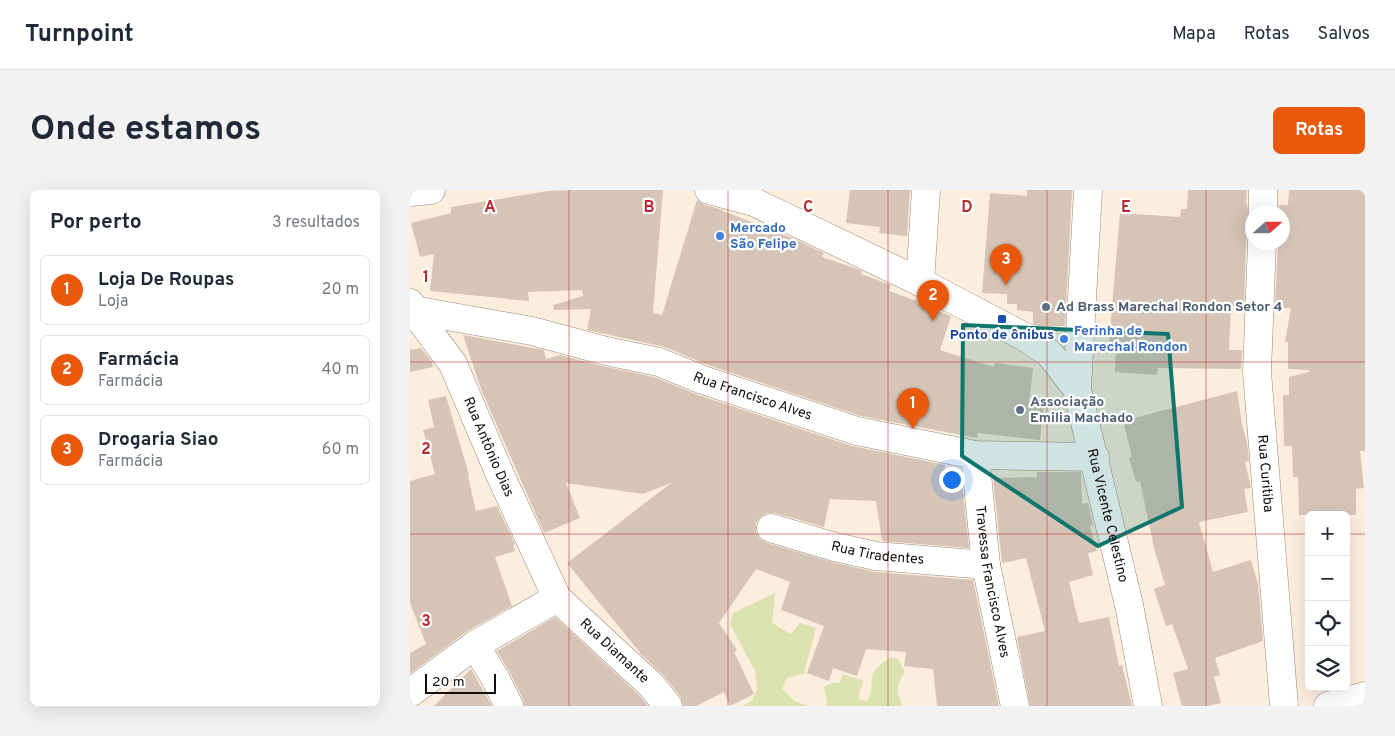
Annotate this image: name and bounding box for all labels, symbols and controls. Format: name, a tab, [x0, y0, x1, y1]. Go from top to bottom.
text: Turnpoint	[25, 20, 134, 50]
text: Mapa	[1172, 23, 1216, 46]
text: Rotas	[1244, 23, 1290, 46]
text: Salvos	[1318, 23, 1370, 46]
button: Rotas	[1273, 107, 1365, 154]
text: Onde estamos	[30, 108, 261, 152]
text: A	[484, 198, 496, 218]
text: B	[643, 198, 655, 218]
text: C	[803, 198, 813, 218]
text: D	[961, 198, 973, 218]
text: E	[1121, 198, 1131, 218]
north arrow	[1245, 205, 1290, 250]
text: Por perto	[50, 209, 142, 236]
text: 3 resultados	[272, 213, 360, 233]
place label: Mercado São Felipe	[730, 220, 797, 253]
marker: Mercado São Felipe	[714, 230, 726, 242]
pin: 3	[990, 244, 1022, 285]
text: Loja De Roupas	[98, 268, 234, 292]
text: 1	[423, 268, 429, 288]
text: 1	[64, 280, 70, 300]
text: 20 m	[322, 280, 359, 300]
pin: 2	[917, 280, 949, 321]
text: Loja	[98, 292, 128, 312]
place label: Ad Brass Marechal Rondon Setor 4	[1056, 299, 1283, 316]
marker: Ad Brass Marechal Rondon Setor 4	[1040, 301, 1052, 313]
marker: Ponto de ônibus	[996, 313, 1008, 325]
place label: Ferinha de Marechal Rondon	[1074, 323, 1188, 356]
place label: Ponto de ônibus	[950, 327, 1054, 344]
marker: Ferinha de Marechal Rondon	[1058, 333, 1070, 345]
text: Farmácia	[98, 348, 179, 372]
text: 2	[62, 360, 72, 380]
text: 40 m	[321, 360, 359, 380]
street label: Rua Francisco Alves	[691, 368, 814, 424]
text: Farmácia	[98, 372, 163, 392]
pin: 1	[897, 388, 929, 429]
street label: Rua Antônio Dias	[460, 394, 518, 500]
place label: Associação Emilia Machado	[1030, 394, 1133, 427]
marker: Associação Emilia Machado	[1014, 404, 1026, 416]
text: Drogaria Siao	[98, 428, 219, 452]
street label: Rua Curitiba	[1254, 434, 1277, 513]
text: 3	[62, 440, 72, 460]
text: 60 m	[322, 440, 359, 460]
text: 2	[421, 440, 431, 460]
street label: Rua Vicente Celestino	[1083, 447, 1132, 584]
text: Farmácia	[98, 452, 163, 472]
your location	[939, 467, 965, 493]
street label: Travessa Francisco Alves	[972, 505, 1013, 659]
map controls	[1305, 511, 1350, 691]
button: +	[1305, 511, 1350, 556]
street label: Rua Tiradentes	[829, 538, 925, 568]
button: −	[1305, 556, 1350, 601]
button: locate	[1305, 601, 1350, 646]
text: 3	[421, 612, 431, 632]
street label: Rua Diamante	[576, 615, 652, 687]
button: layers	[1305, 646, 1350, 691]
scale bar	[425, 671, 496, 694]
text: 20 m	[432, 674, 465, 691]

